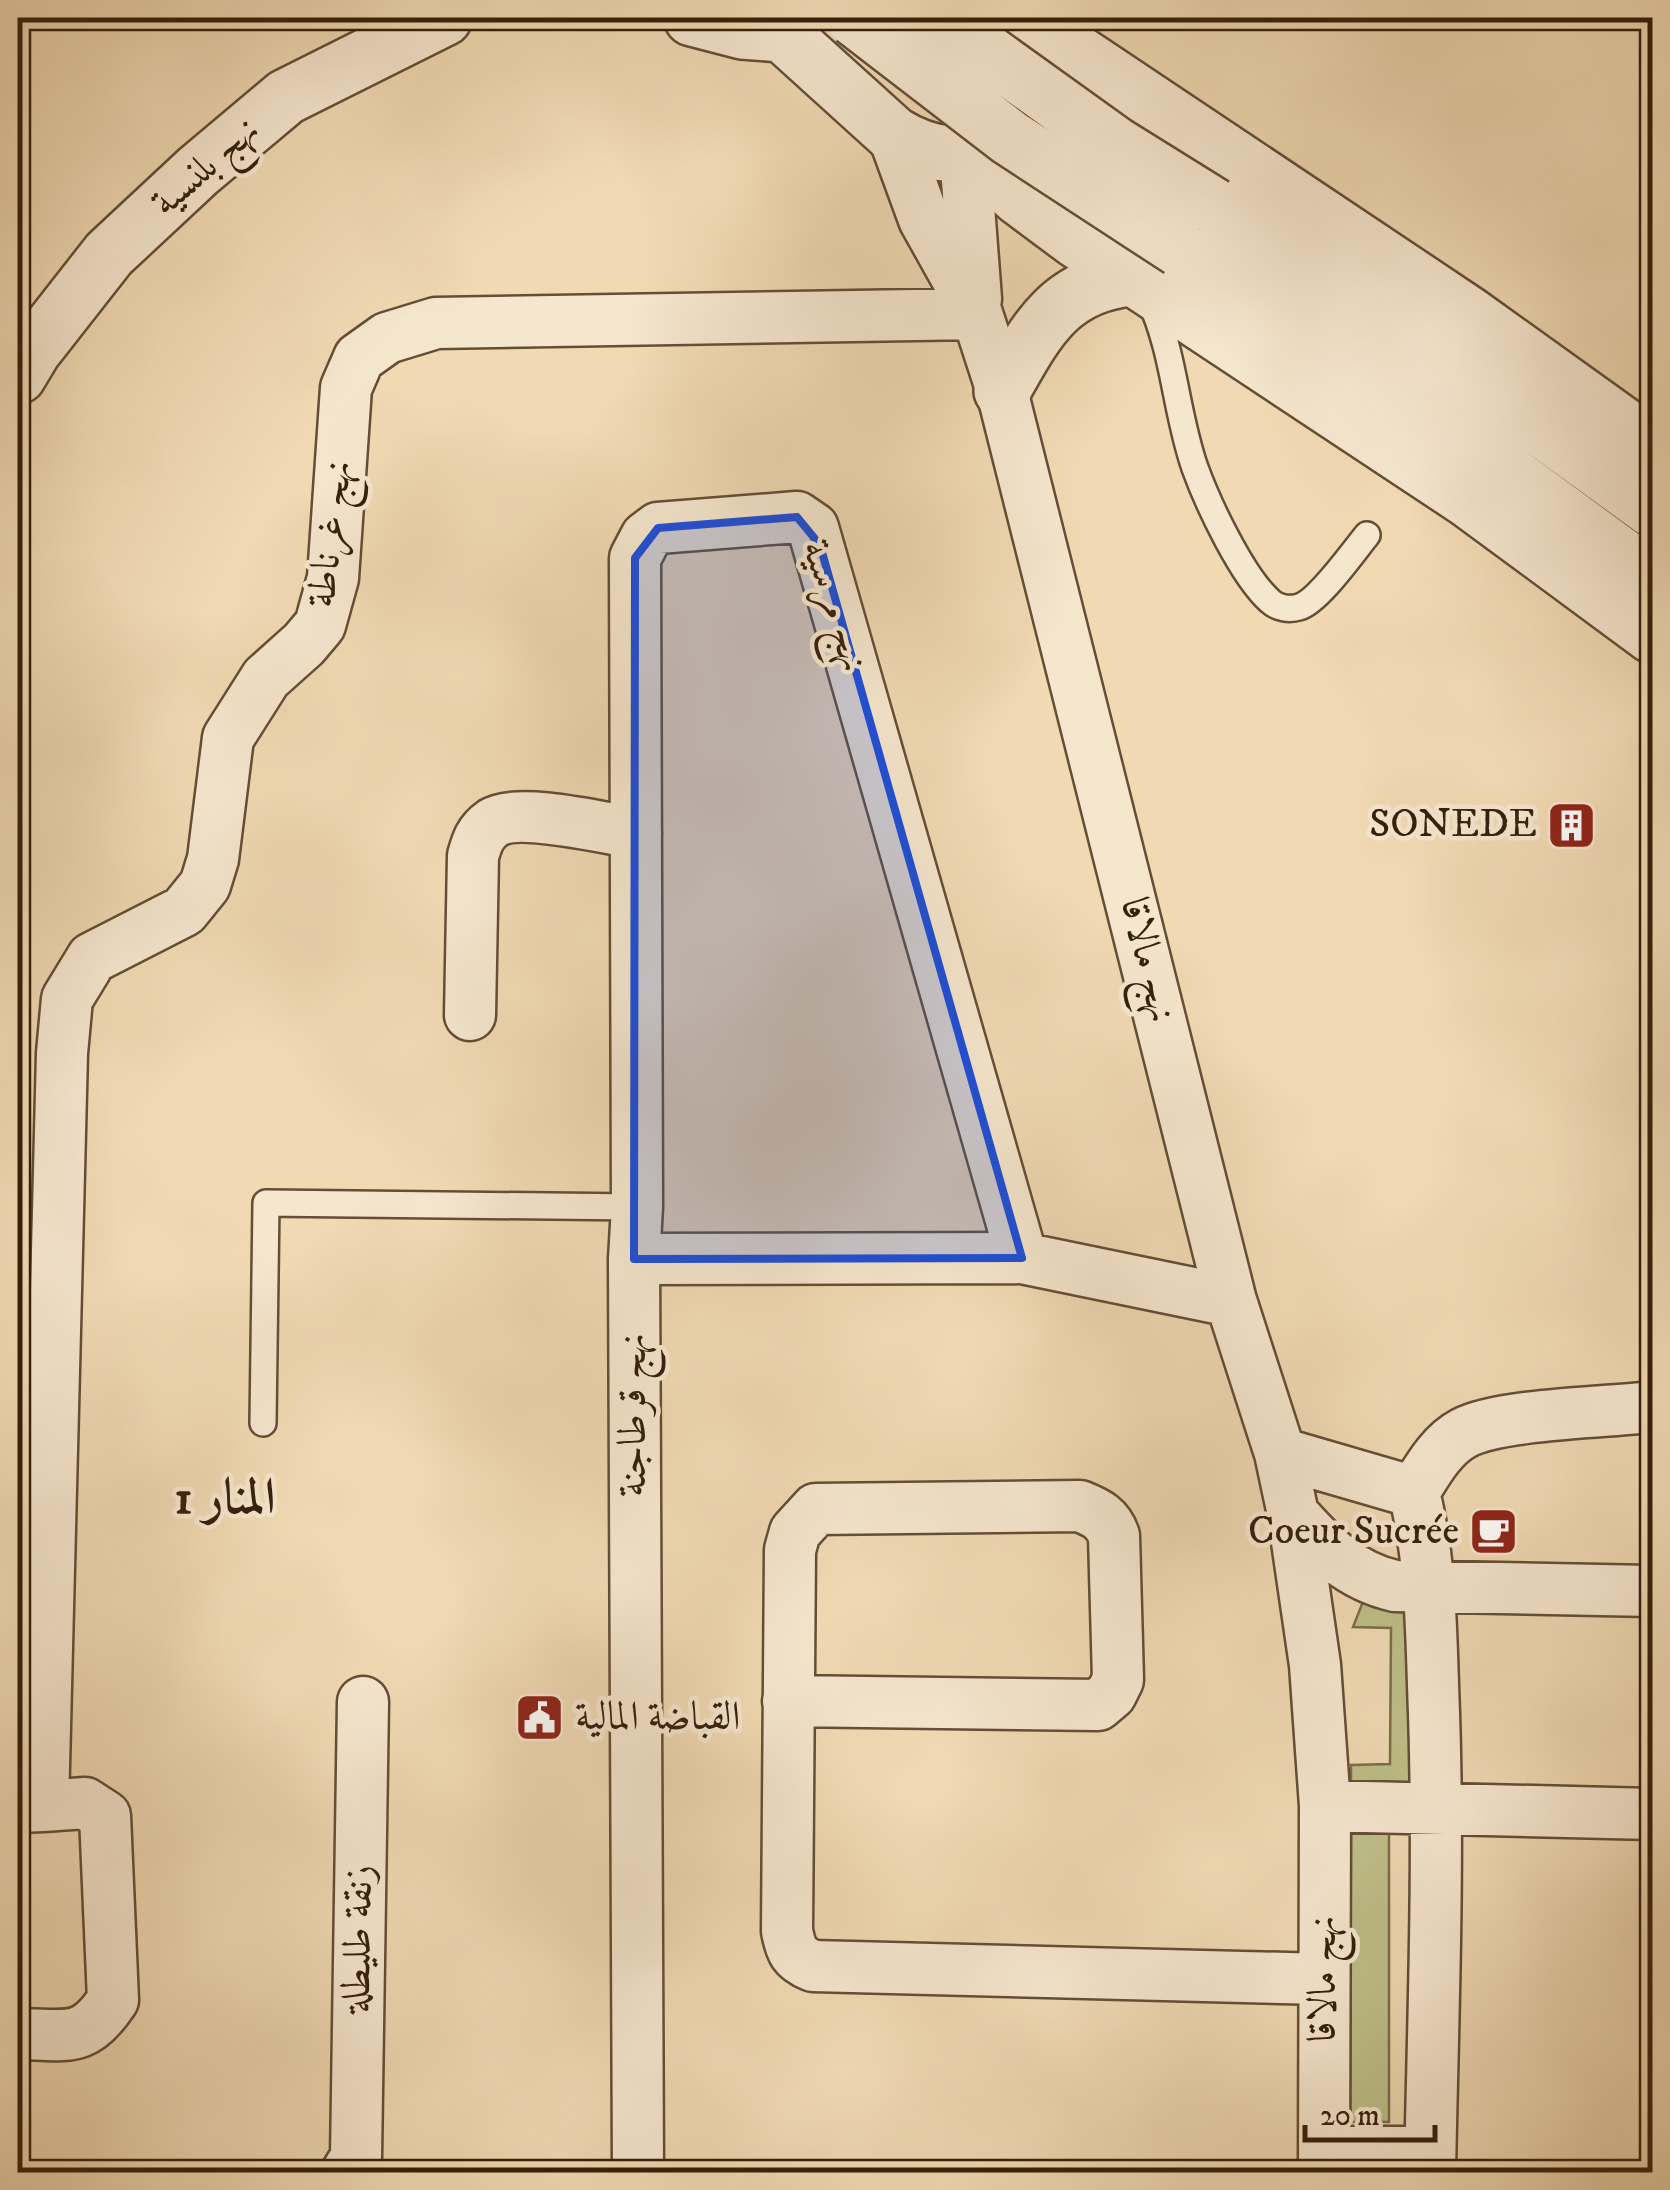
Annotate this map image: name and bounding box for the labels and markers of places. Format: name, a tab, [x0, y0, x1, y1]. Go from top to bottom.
building icon: SONEDE	[1546, 799, 1598, 851]
place label: SONEDE	[1369, 800, 1537, 850]
cafe icon: Coeur Sucrée	[1468, 1506, 1520, 1558]
place label: Coeur Sucrée	[1248, 1507, 1459, 1557]
public building icon: القباضة المالية	[514, 1692, 566, 1744]
place label: القباضة المالية	[575, 1693, 740, 1743]

